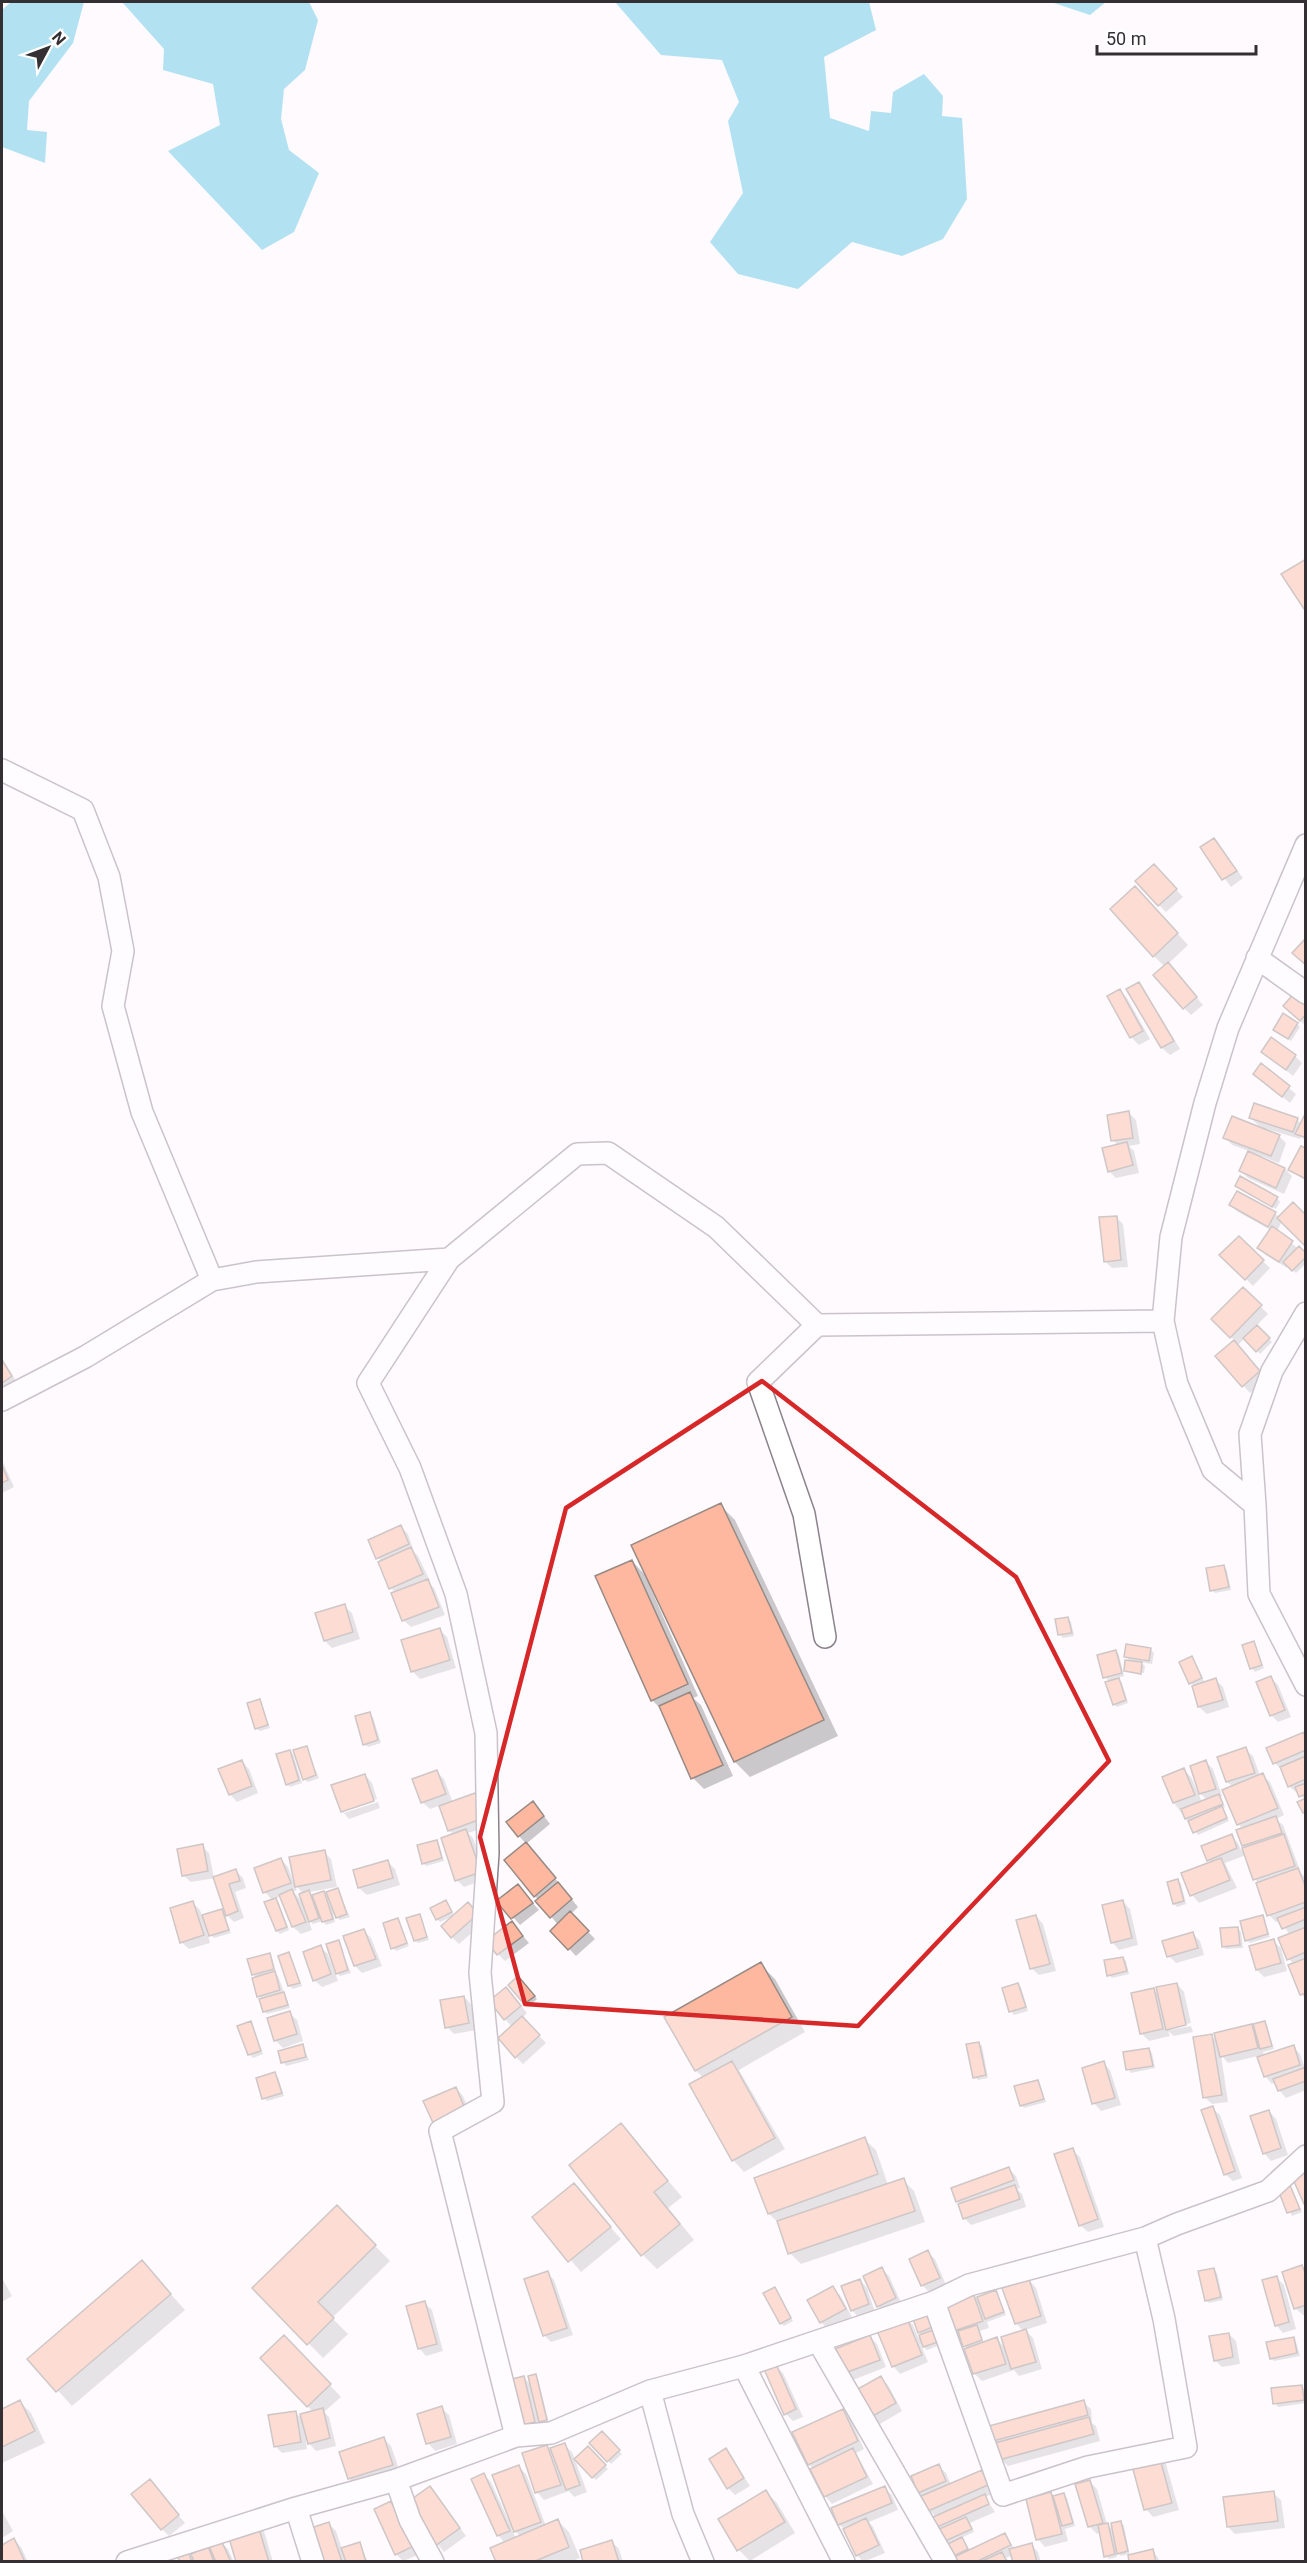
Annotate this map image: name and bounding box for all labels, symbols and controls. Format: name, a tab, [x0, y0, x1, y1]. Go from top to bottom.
north arrow	[18, 18, 78, 78]
scale bar	[1097, 18, 1256, 56]
text: N	[48, 28, 70, 49]
text: 50 m	[1106, 28, 1146, 49]

